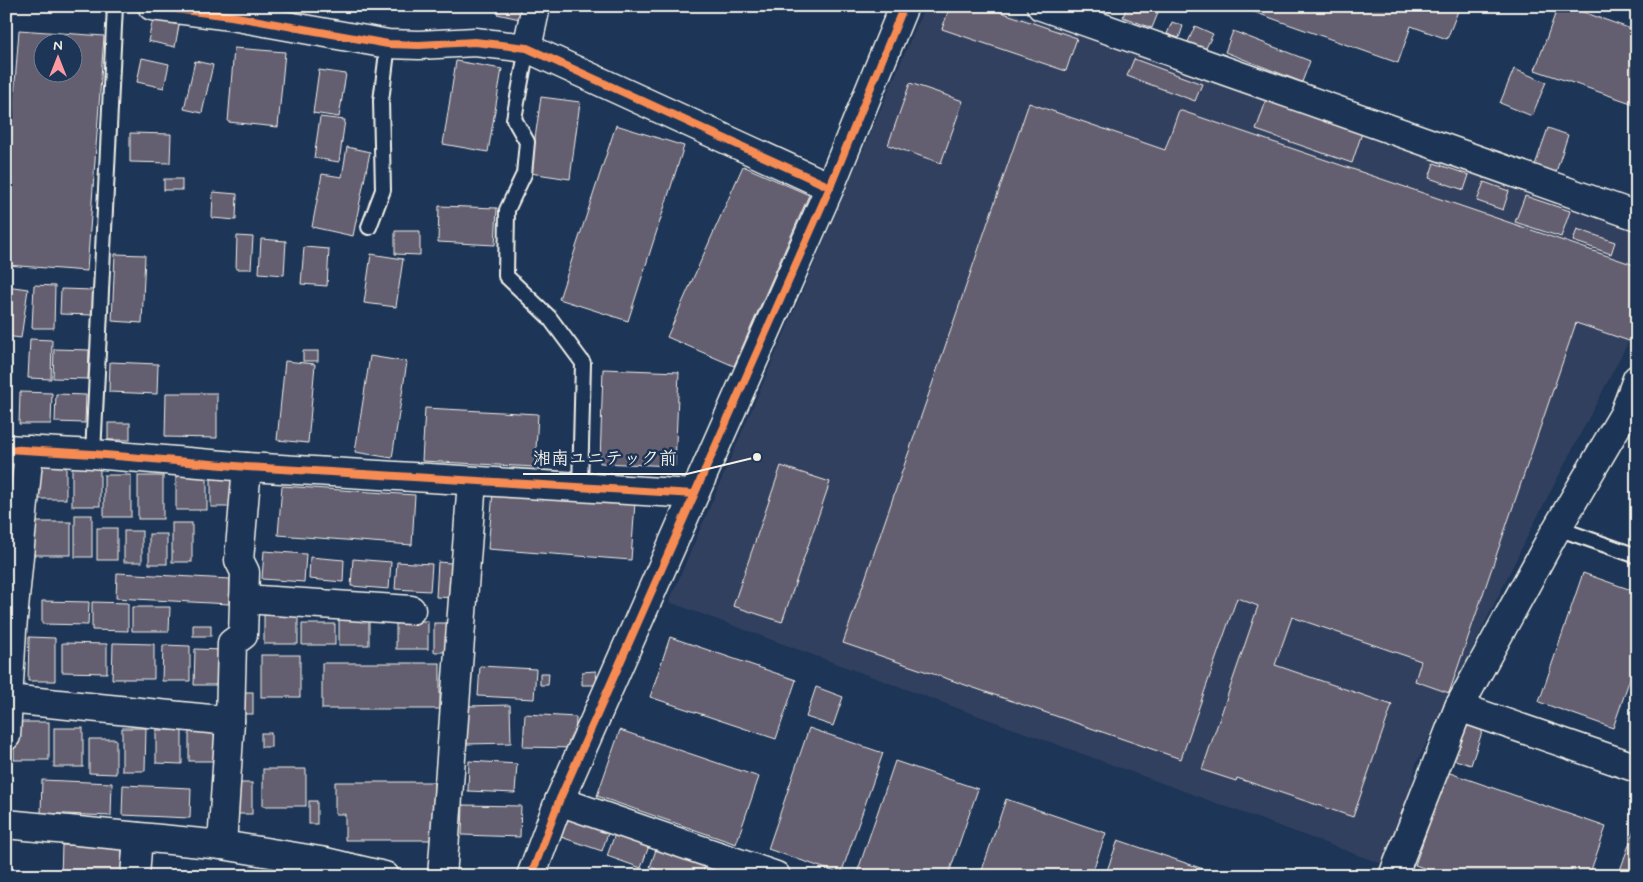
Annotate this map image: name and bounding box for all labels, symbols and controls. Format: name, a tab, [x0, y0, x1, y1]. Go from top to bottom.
north arrow	[32, 32, 82, 82]
text: N	[53, 37, 63, 55]
callout: 湘南ユニテック前	[523, 441, 687, 474]
text: 湘南ユニテック前	[533, 447, 677, 471]

